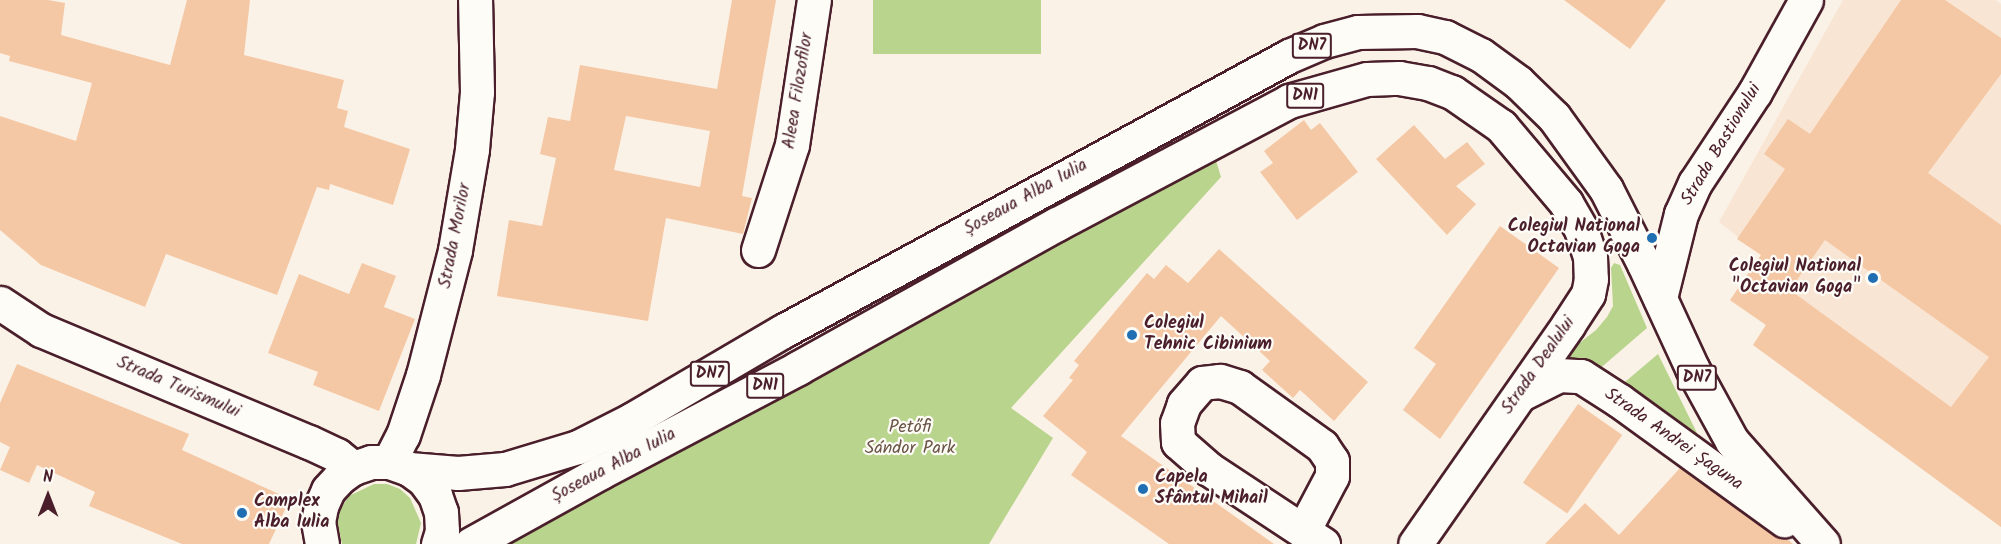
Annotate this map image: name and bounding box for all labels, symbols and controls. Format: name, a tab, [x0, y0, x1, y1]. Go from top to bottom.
street label: Aleea Filozofilor	[779, 31, 819, 151]
road number: DN7	[1291, 33, 1333, 59]
street label: Strada Bastionului	[1677, 80, 1767, 210]
road number: DN1	[1286, 83, 1324, 109]
street label: Șoseaua Alba Iulia	[960, 155, 1092, 241]
street label: Strada Morilor	[435, 182, 477, 290]
place label: Colegiul National Octavian Goga	[1508, 217, 1640, 260]
marker: Colegiul National Octavian Goga	[1645, 231, 1659, 245]
place label: Colegiul National "Octavian Goga"	[1729, 257, 1861, 300]
marker: Colegiul National "Octavian Goga"	[1866, 271, 1880, 285]
street label: Strada Dealului	[1497, 313, 1581, 419]
place label: Colegiul Tehnic Cibinium	[1144, 314, 1272, 356]
marker: Colegiul Tehnic Cibinium	[1125, 328, 1139, 342]
street label: Strada Turismului	[113, 352, 243, 424]
road number: DN7	[689, 361, 731, 387]
road number: DN7	[1676, 365, 1718, 391]
road number: DN1	[746, 373, 784, 399]
street label: Strada Andrei Șaguna	[1600, 384, 1746, 496]
park label: Petőfi Sándor Park	[865, 418, 955, 460]
street label: Șoseaua Alba Iulia	[548, 424, 680, 508]
text: N	[43, 465, 53, 490]
north arrow	[18, 466, 78, 526]
place label: Capela Sfântul Mihail	[1155, 468, 1268, 510]
marker: Capela Sfântul Mihail	[1136, 482, 1150, 496]
place label: Complex Alba Iulia	[254, 492, 329, 534]
marker: Complex Alba Iulia	[235, 506, 249, 520]

